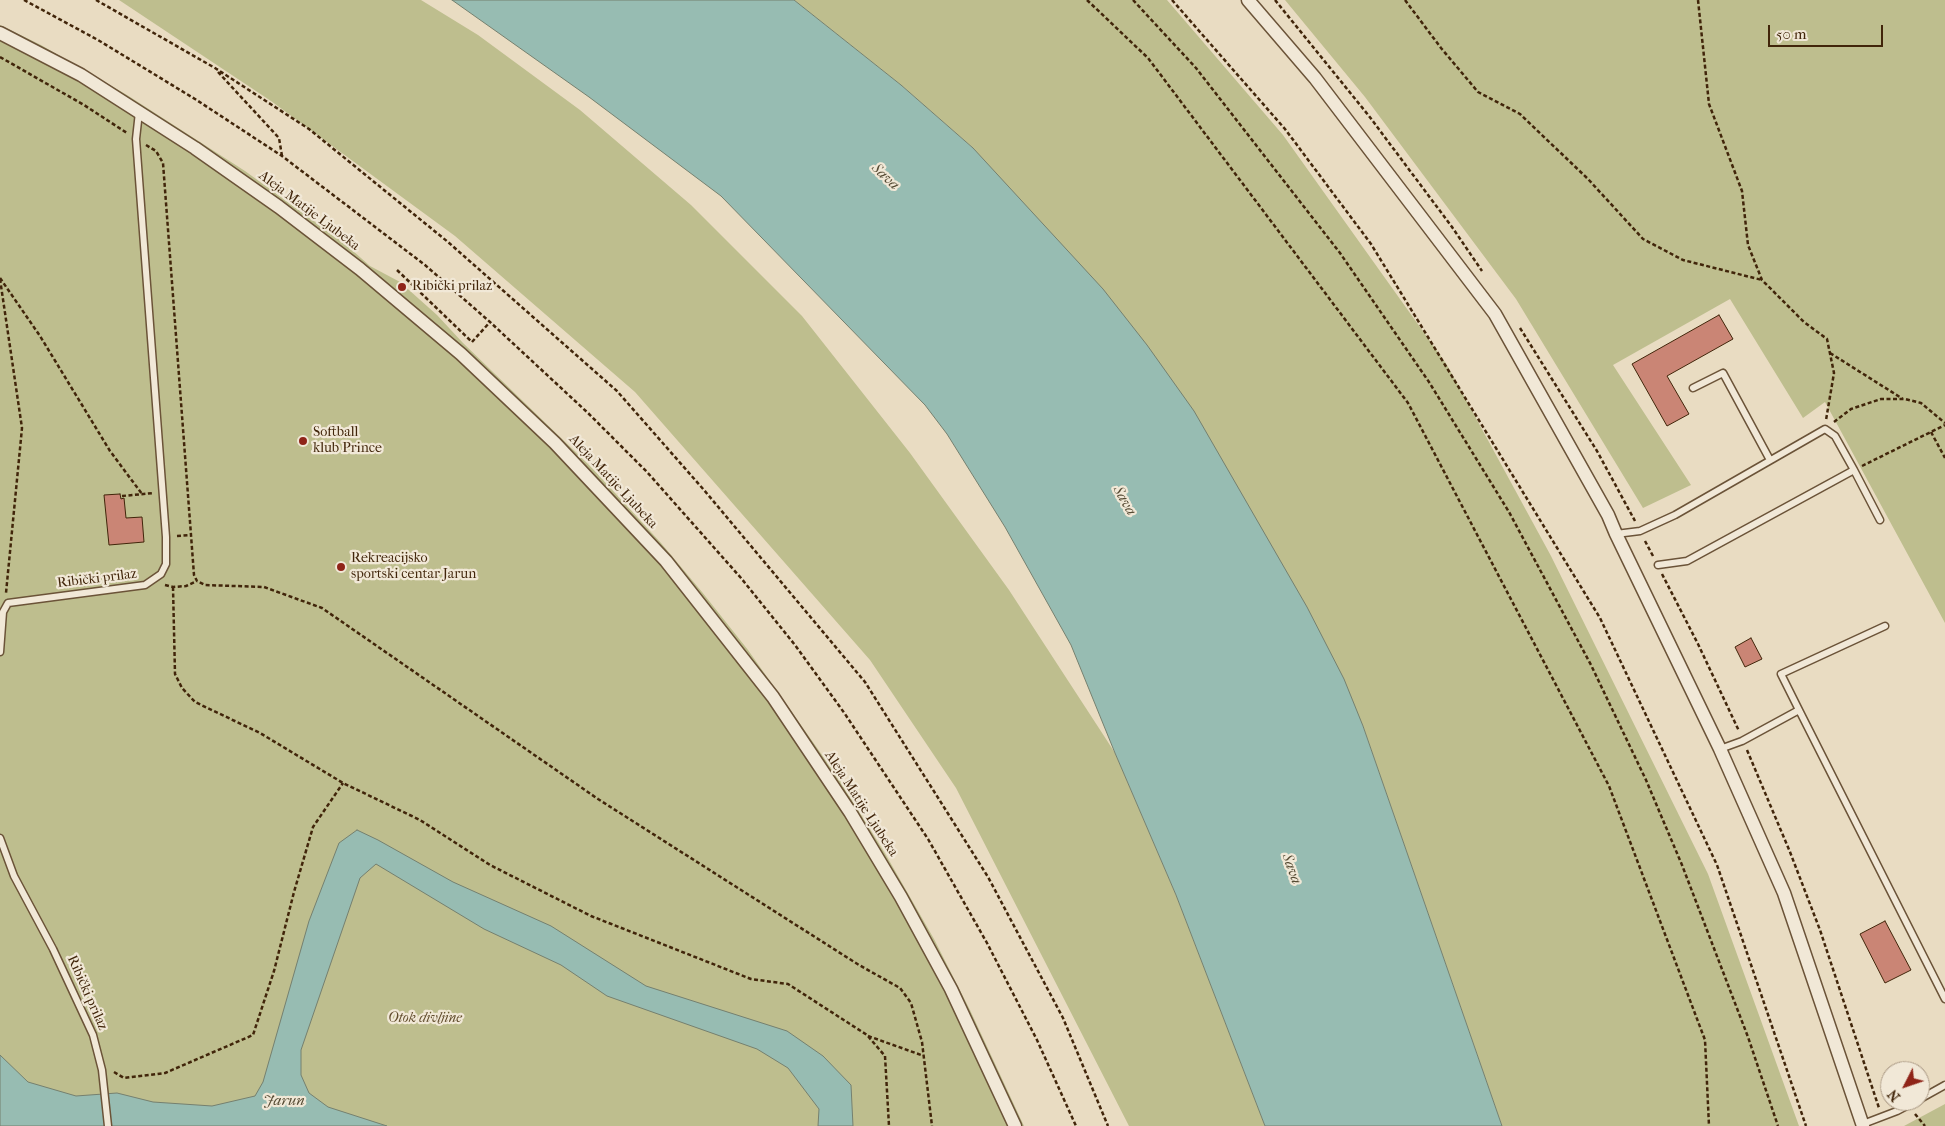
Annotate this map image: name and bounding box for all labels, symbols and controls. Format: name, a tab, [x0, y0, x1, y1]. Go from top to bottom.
scale bar	[1770, 15, 1885, 47]
text: 50 m	[1776, 25, 1806, 43]
water label: Sava	[867, 160, 903, 194]
street label: Aleja Matije Ljubeka	[255, 167, 363, 255]
place label: Ribički prilaz	[412, 279, 492, 295]
marker: Ribički prilaz	[396, 281, 408, 293]
place label: Softball klub Prince	[313, 425, 382, 458]
street label: Aleja Matije Ljubeka	[565, 432, 661, 532]
marker: Softball klub Prince	[297, 435, 309, 447]
water label: Sava	[1108, 483, 1140, 519]
place label: Rekreacijsko sportski centar Jarun	[351, 551, 476, 584]
marker: Rekreacijsko sportski centar Jarun	[335, 561, 347, 573]
street label: Ribički prilaz	[56, 566, 138, 592]
street label: Aleja Matije Ljubeka	[821, 748, 901, 860]
water label: Sava	[1277, 851, 1305, 887]
street label: Ribički prilaz	[63, 953, 111, 1033]
park label: Otok divljine	[388, 1011, 462, 1027]
north arrow	[1880, 1061, 1930, 1111]
text: N	[1884, 1086, 1904, 1105]
water label: Jarun	[263, 1092, 305, 1110]

